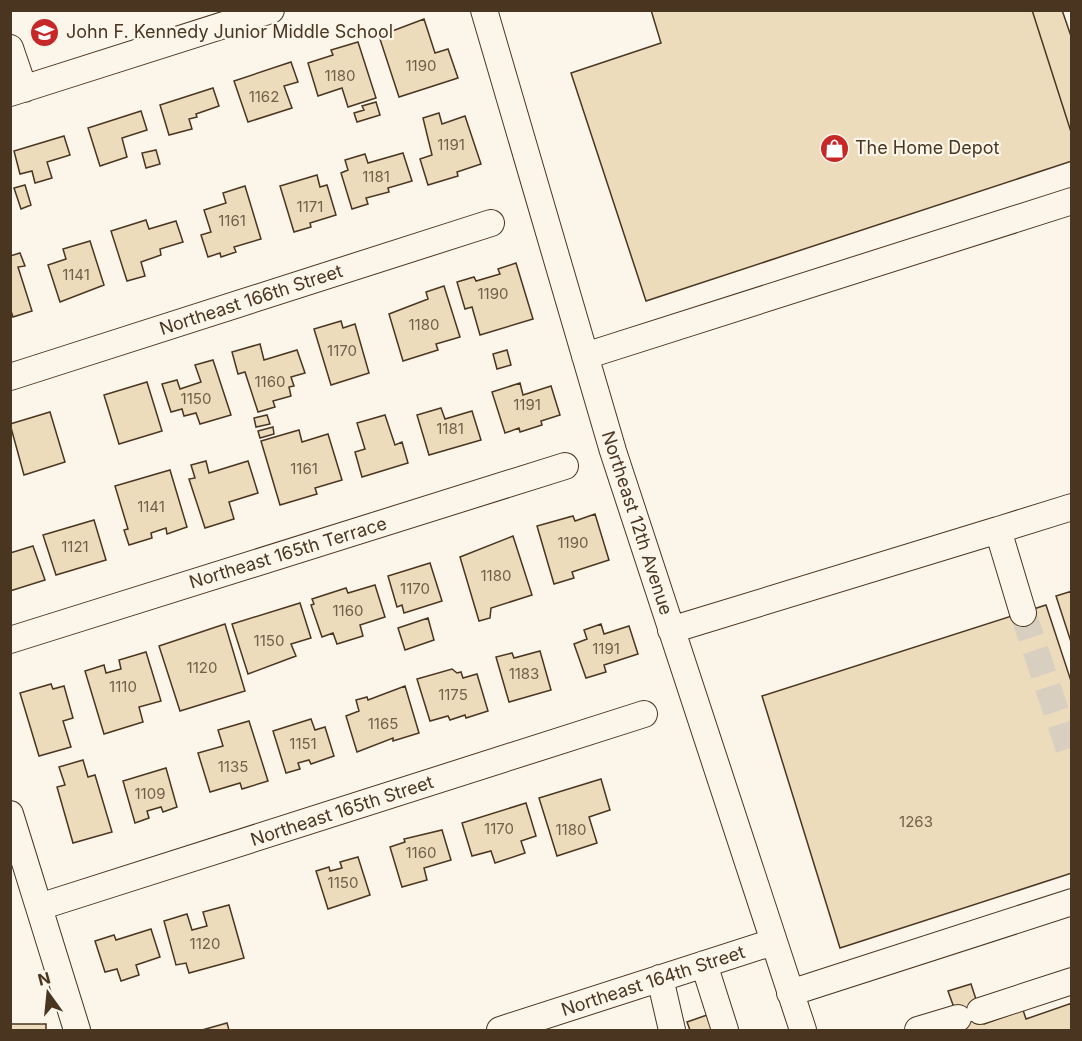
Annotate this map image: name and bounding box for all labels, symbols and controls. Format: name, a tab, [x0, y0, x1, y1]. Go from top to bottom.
school or university icon: John F. Kennedy Junior Middle School	[29, 16, 61, 48]
place label: John F. Kennedy Junior Middle School	[66, 21, 393, 42]
house number: 1190	[406, 56, 436, 75]
house number: 1180	[325, 66, 355, 85]
house number: 1162	[249, 87, 279, 106]
shop icon: The Home Depot	[818, 132, 850, 164]
house number: 1191	[437, 135, 465, 154]
place label: The Home Depot	[855, 137, 1000, 158]
house number: 1181	[362, 167, 390, 186]
house number: 1171	[297, 197, 323, 216]
house number: 1161	[218, 211, 246, 230]
street label: Northeast 166th Street	[157, 260, 345, 339]
house number: 1141	[62, 265, 90, 284]
house number: 1190	[478, 284, 508, 303]
house number: 1180	[409, 315, 439, 334]
house number: 1170	[327, 341, 357, 360]
house number: 1160	[255, 372, 285, 391]
house number: 1150	[181, 389, 211, 408]
house number: 1191	[513, 395, 541, 414]
house number: 1181	[436, 419, 464, 438]
street label: Northeast 12th Avenue	[598, 428, 677, 618]
house number: 1161	[290, 459, 318, 478]
house number: 1141	[137, 497, 165, 516]
street label: Northeast 165th Terrace	[186, 512, 389, 593]
house number: 1190	[558, 533, 588, 552]
house number: 1121	[61, 537, 89, 556]
house number: 1180	[481, 566, 511, 585]
house number: 1170	[400, 579, 430, 598]
house number: 1160	[333, 601, 363, 620]
house number: 1150	[254, 631, 284, 650]
house number: 1191	[592, 639, 620, 658]
house number: 1120	[187, 658, 217, 677]
house number: 1183	[509, 664, 539, 683]
house number: 1110	[109, 677, 137, 696]
house number: 1175	[438, 685, 468, 704]
house number: 1165	[368, 714, 398, 733]
house number: 1151	[289, 734, 317, 753]
house number: 1135	[218, 757, 248, 776]
street label: Northeast 165th Street	[248, 771, 436, 850]
house number: 1109	[135, 784, 165, 803]
house number: 1263	[899, 812, 933, 831]
house number: 1170	[484, 819, 514, 838]
house number: 1180	[556, 820, 586, 839]
house number: 1160	[406, 843, 436, 862]
house number: 1150	[328, 873, 358, 892]
house number: 1120	[190, 934, 220, 953]
street label: Northeast 164th Street	[558, 941, 747, 1020]
north arrow	[18, 963, 78, 1023]
text: N	[36, 967, 53, 990]

